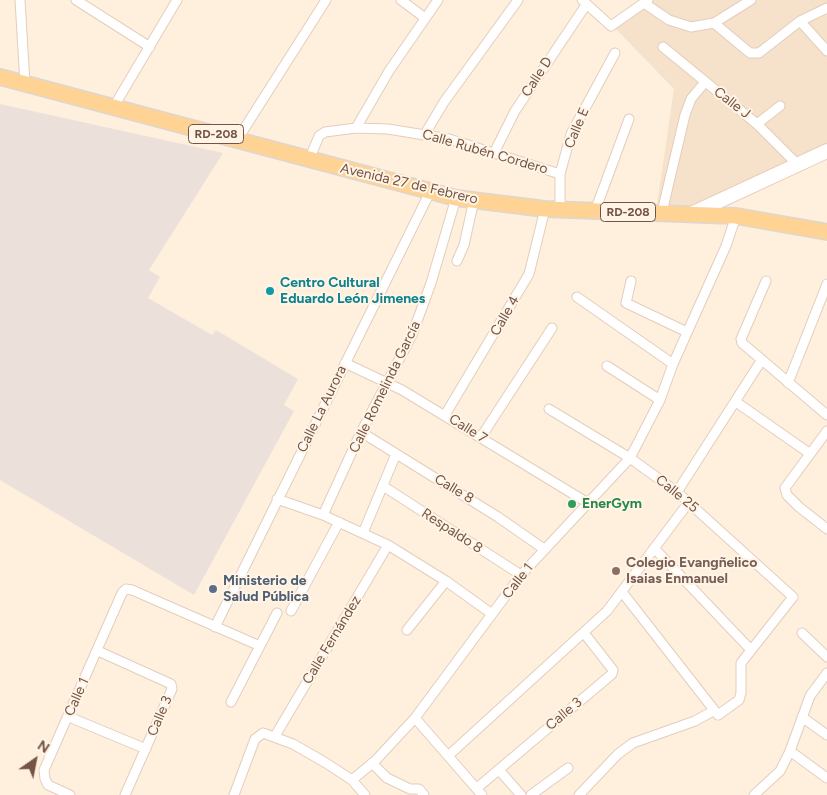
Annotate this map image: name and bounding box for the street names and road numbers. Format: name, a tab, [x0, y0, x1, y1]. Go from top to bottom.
street label: Calle D	[518, 54, 556, 100]
street label: Calle J	[710, 84, 754, 122]
street label: Calle E	[561, 105, 593, 151]
road number: RD-208	[188, 125, 244, 144]
street label: Calle Rubén Cordero	[420, 126, 550, 178]
street label: Avenida 27 de Febrero	[339, 160, 479, 208]
road number: RD-208	[600, 202, 656, 222]
street label: Calle 4	[487, 293, 523, 339]
street label: Calle Romelinda García	[346, 318, 424, 456]
street label: Calle La Aurora	[294, 363, 350, 455]
street label: Calle 7	[446, 411, 490, 447]
street label: Calle 8	[431, 471, 477, 507]
street label: Calle 25	[652, 472, 702, 516]
street label: Respaldo 8	[418, 505, 486, 557]
street label: Calle 1	[499, 560, 537, 602]
street label: Calle Fernández	[299, 593, 365, 687]
street label: Calle 1	[61, 675, 93, 719]
street label: Calle 3	[144, 693, 176, 739]
street label: Calle 3	[542, 694, 586, 734]

